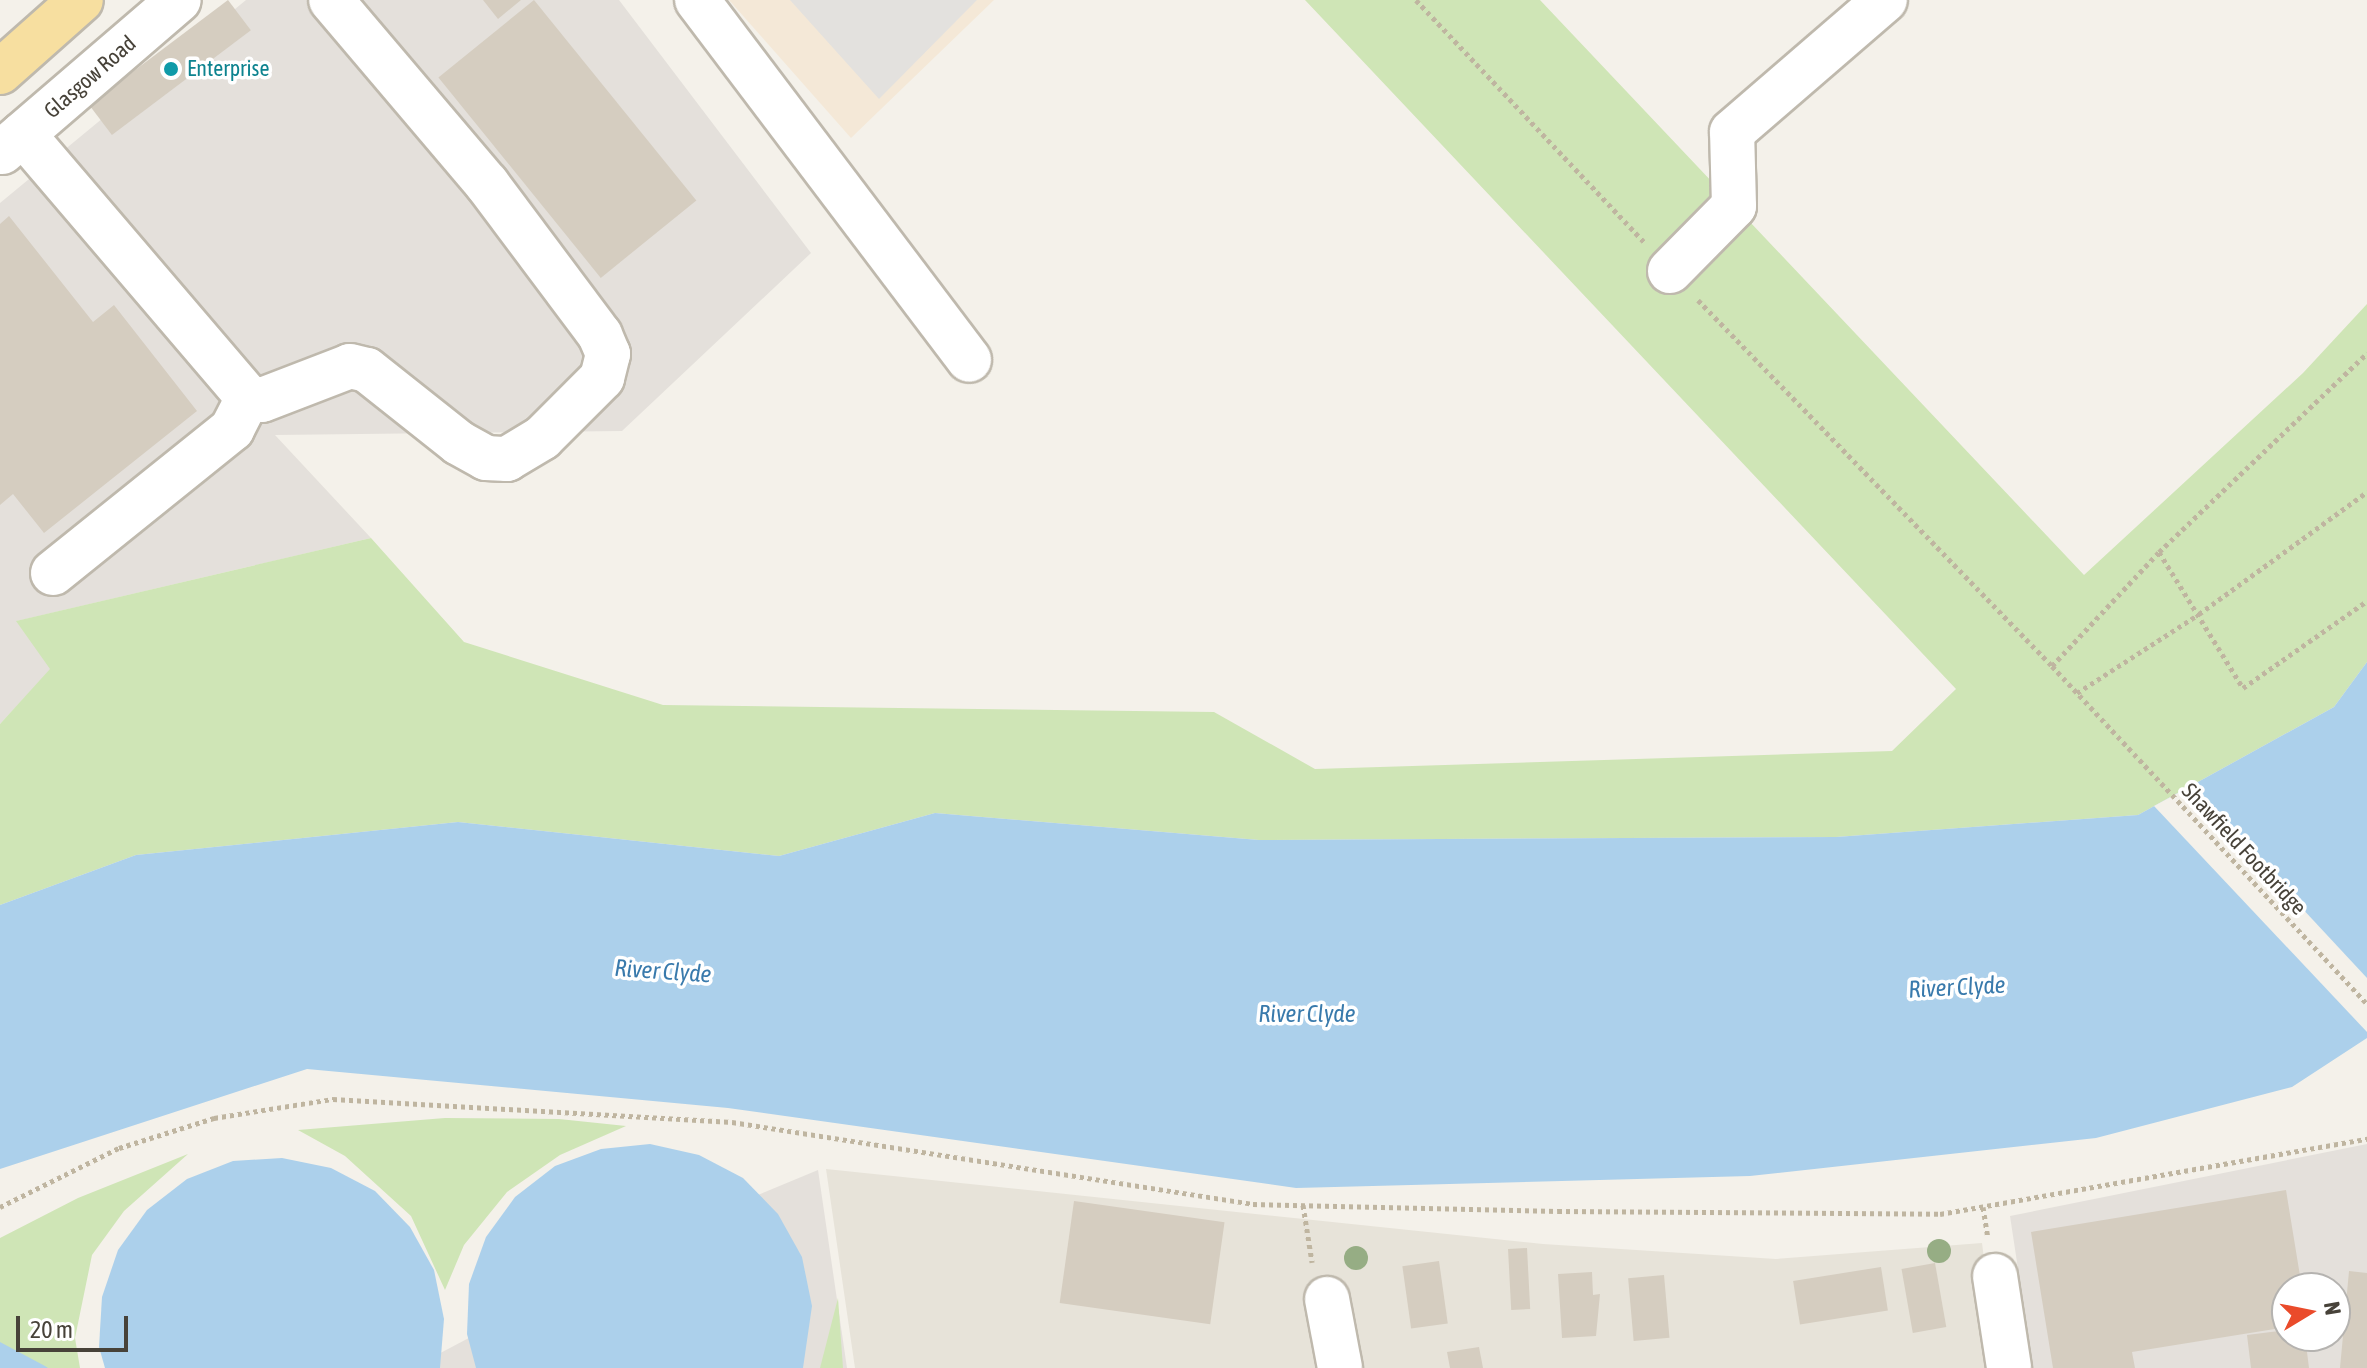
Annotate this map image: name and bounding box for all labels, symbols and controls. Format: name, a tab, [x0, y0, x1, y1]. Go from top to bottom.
street label: Glasgow Road	[39, 30, 141, 124]
place label: Enterprise	[187, 56, 269, 82]
marker: Enterprise	[162, 60, 180, 78]
street label: Shawfield Footbridge	[2176, 778, 2312, 920]
water label: River Clyde	[613, 953, 713, 989]
water label: River Clyde	[1908, 970, 2006, 1004]
water label: River Clyde	[1258, 1000, 1356, 1028]
north arrow	[2271, 1272, 2351, 1352]
scale bar	[20, 1300, 132, 1350]
text: N	[2319, 1300, 2347, 1317]
text: 20 m	[30, 1316, 73, 1343]

